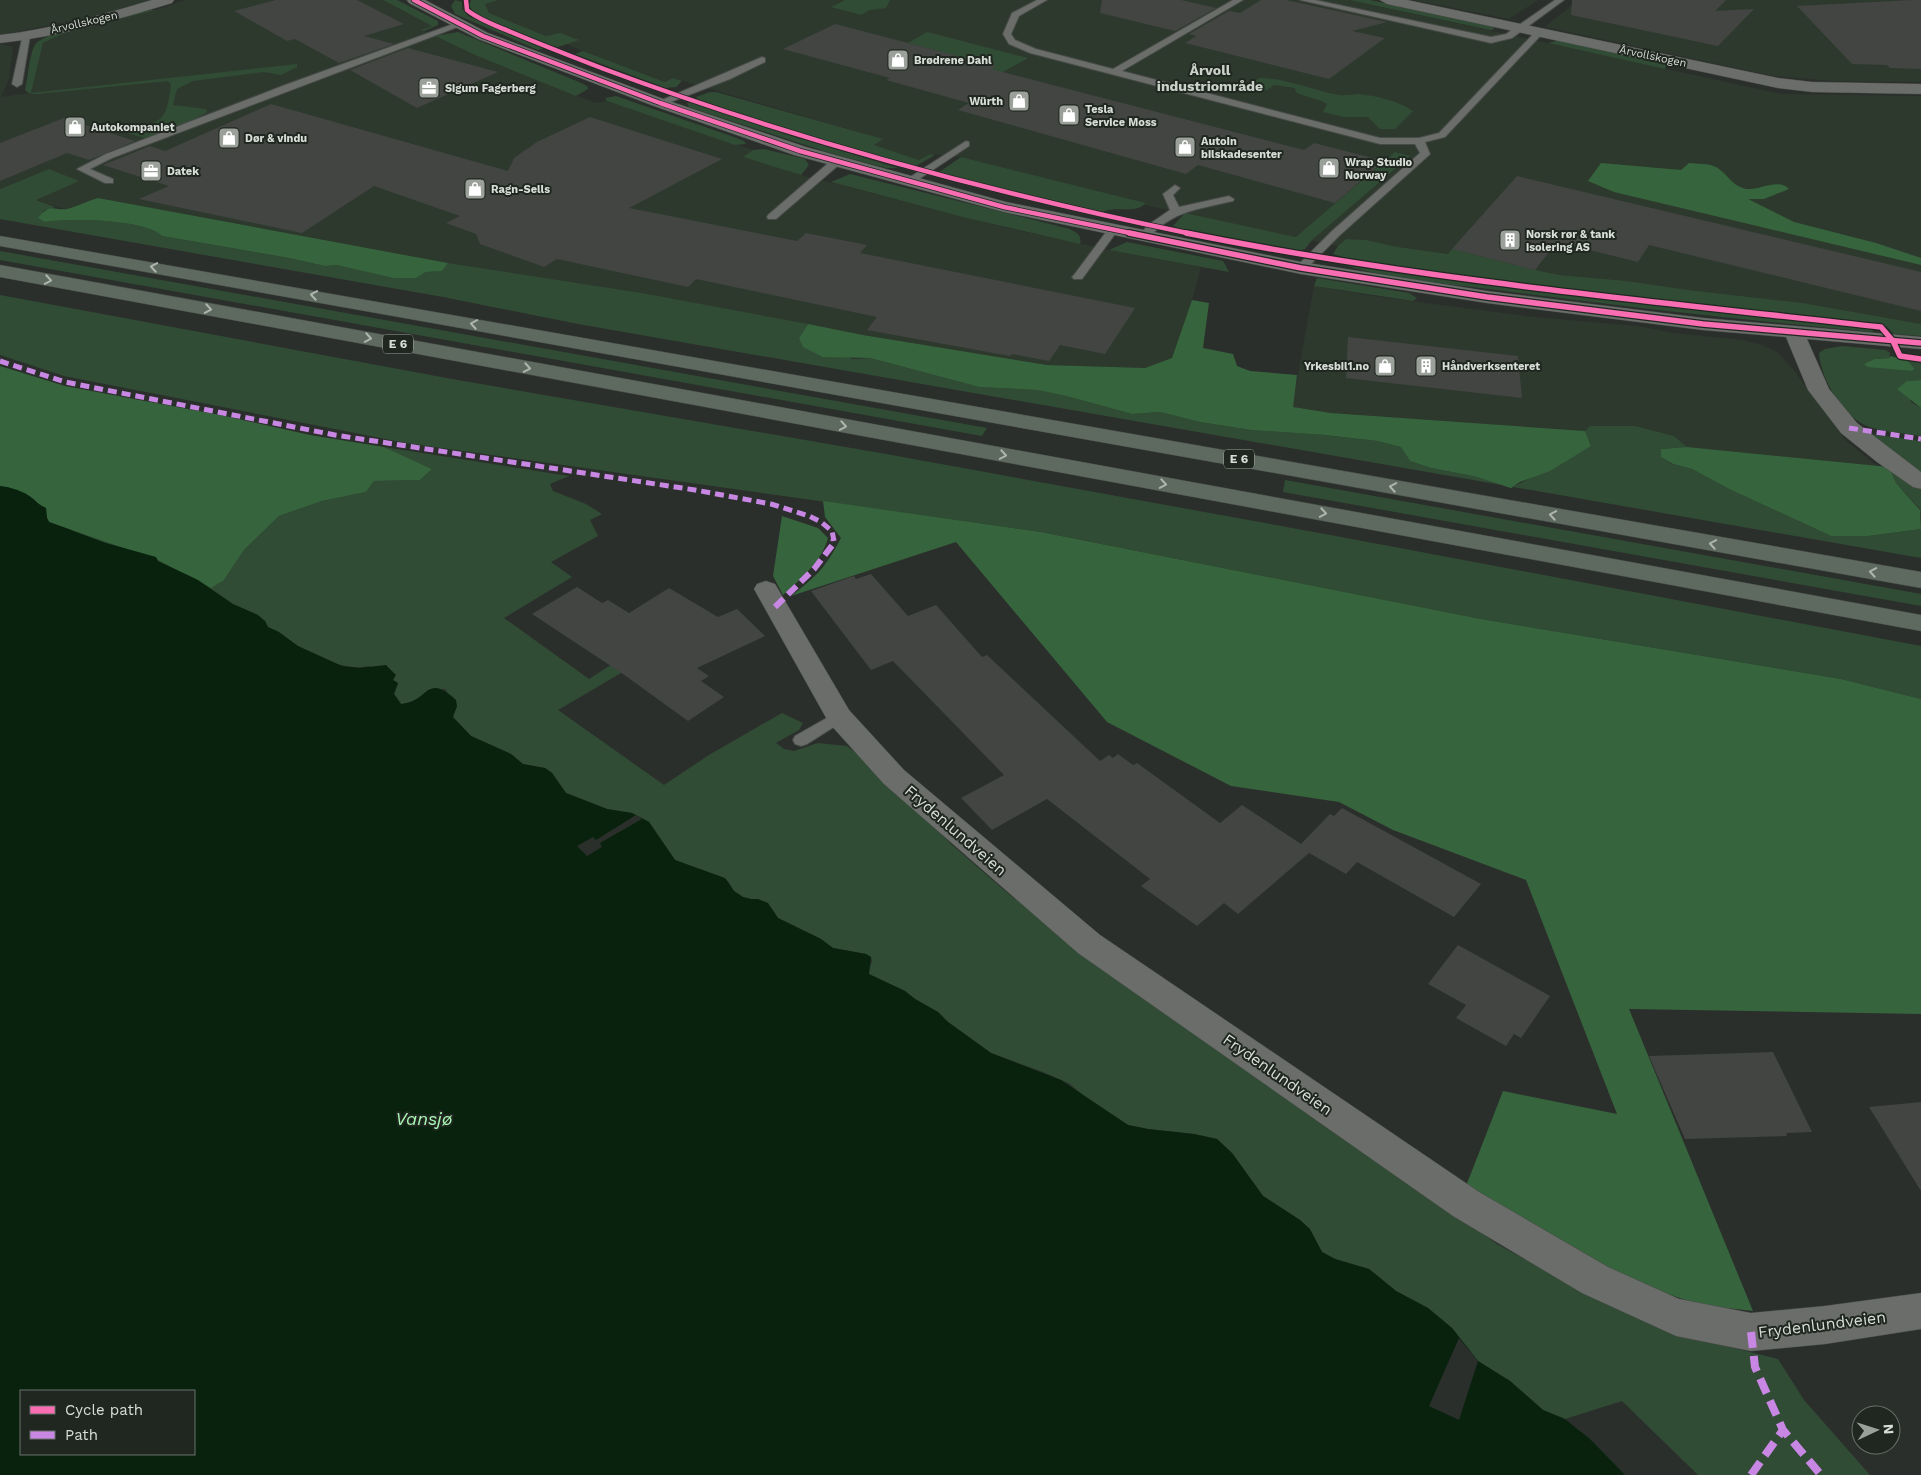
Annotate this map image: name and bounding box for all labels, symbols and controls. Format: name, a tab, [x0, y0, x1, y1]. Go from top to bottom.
street label: Årvollskogen	[49, 8, 119, 36]
street label: Årvollskogen	[1618, 43, 1688, 70]
shop icon: Brødrene Dahl	[886, 48, 910, 72]
place label: Brødrene Dahl	[914, 54, 992, 67]
district label: Årvoll industriområde	[1157, 62, 1263, 94]
office icon: Sigum Fagerberg	[417, 76, 441, 100]
place label: Sigum Fagerberg	[445, 82, 537, 95]
shop icon: Würth	[1007, 89, 1031, 113]
place label: Würth	[969, 95, 1003, 108]
shop icon: Tesla Service Moss	[1057, 103, 1081, 127]
place label: Tesla Service Moss	[1085, 103, 1157, 129]
shop icon: Autokompaniet	[63, 115, 87, 139]
place label: Autokompaniet	[91, 121, 175, 134]
shop icon: Dør & vindu	[217, 126, 241, 150]
place label: Dør & vindu	[245, 132, 307, 145]
shop icon: AutoIn bilskadesenter	[1173, 135, 1197, 159]
place label: AutoIn bilskadesenter	[1201, 135, 1282, 161]
shop icon: Wrap Studio Norway	[1317, 156, 1341, 180]
place label: Wrap Studio Norway	[1345, 156, 1413, 182]
office icon: Datek	[139, 159, 163, 183]
place label: Datek	[167, 165, 199, 178]
shop icon: Ragn-Sells	[463, 177, 487, 201]
place label: Ragn-Sells	[491, 183, 550, 196]
building icon: Norsk rør & tank isolering AS	[1498, 228, 1522, 252]
place label: Norsk rør & tank isolering AS	[1526, 228, 1615, 254]
one-way arrow	[149, 263, 158, 273]
one-way arrow	[44, 274, 52, 284]
one-way arrow	[309, 291, 318, 301]
one-way arrow	[203, 304, 212, 314]
one-way arrow	[469, 319, 478, 329]
one-way arrow	[363, 333, 372, 343]
road number: E 6	[383, 334, 413, 354]
shop icon: Yrkesbil1.no	[1373, 354, 1397, 378]
building icon: Håndverksenteret	[1414, 354, 1438, 378]
place label: Yrkesbil1.no	[1304, 360, 1369, 373]
place label: Håndverksenteret	[1442, 360, 1540, 373]
one-way arrow	[523, 362, 532, 372]
one-way arrow	[839, 420, 848, 430]
one-way arrow	[999, 449, 1008, 459]
road number: E 6	[1224, 449, 1254, 468]
one-way arrow	[1159, 479, 1167, 489]
one-way arrow	[1389, 482, 1397, 492]
one-way arrow	[1319, 508, 1327, 518]
one-way arrow	[1549, 511, 1557, 521]
one-way arrow	[1709, 539, 1717, 549]
one-way arrow	[1869, 567, 1877, 577]
street label: Frydenlundveien	[901, 781, 1010, 880]
street label: Frydenlundveien	[1220, 1030, 1336, 1119]
water label: Vansjø	[396, 1108, 453, 1129]
street label: Frydenlundveien	[1757, 1307, 1887, 1342]
legend	[20, 1390, 195, 1455]
text: Cycle path	[65, 1401, 143, 1419]
north arrow	[1851, 1405, 1901, 1455]
text: N	[1881, 1423, 1897, 1435]
text: Path	[65, 1426, 98, 1444]

